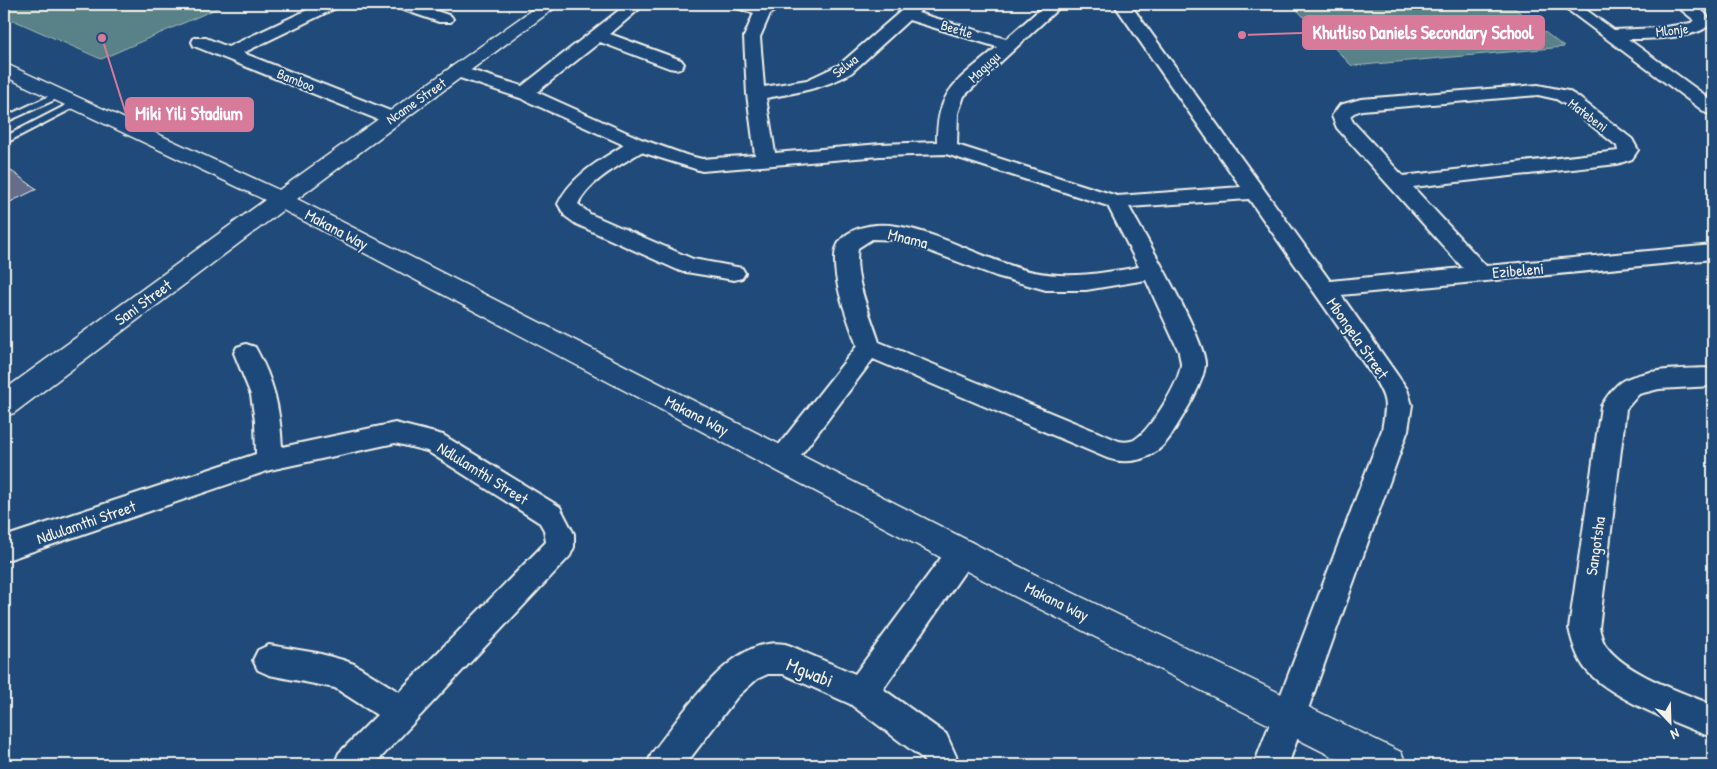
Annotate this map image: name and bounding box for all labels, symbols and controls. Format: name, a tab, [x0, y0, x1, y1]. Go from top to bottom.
street label: Beetle	[939, 15, 976, 42]
callout: Khutliso Daniels Secondary School	[1303, 16, 1544, 49]
street label: Mlonje	[1655, 18, 1690, 42]
text: Khutliso Daniels Secondary School	[1313, 20, 1535, 46]
street label: Magugu	[963, 47, 1005, 87]
street label: Selwa	[828, 49, 862, 82]
street label: Bamboo	[274, 63, 318, 96]
street label: Ncame Street	[382, 73, 450, 128]
street label: Matebeni	[1565, 93, 1612, 136]
callout: Miki Yili Stadium	[126, 98, 253, 131]
text: Miki Yili Stadium	[135, 101, 243, 126]
street label: Makana Way	[301, 203, 373, 255]
street label: Mnama	[886, 222, 930, 254]
street label: Ezibeleni	[1491, 257, 1545, 283]
street label: Sani Street	[110, 274, 176, 330]
street label: Mbongela Street	[1322, 293, 1394, 384]
street label: Makana Way	[661, 390, 733, 441]
street label: Ndlulamthi Street	[433, 436, 533, 510]
street label: Ndlulamthi Street	[33, 495, 139, 549]
street label: Sangotsha	[1580, 515, 1610, 577]
street label: Makana Way	[1021, 576, 1093, 626]
street label: Mgwabi	[783, 651, 837, 693]
north arrow	[1644, 696, 1694, 746]
text: N	[1668, 724, 1682, 745]

